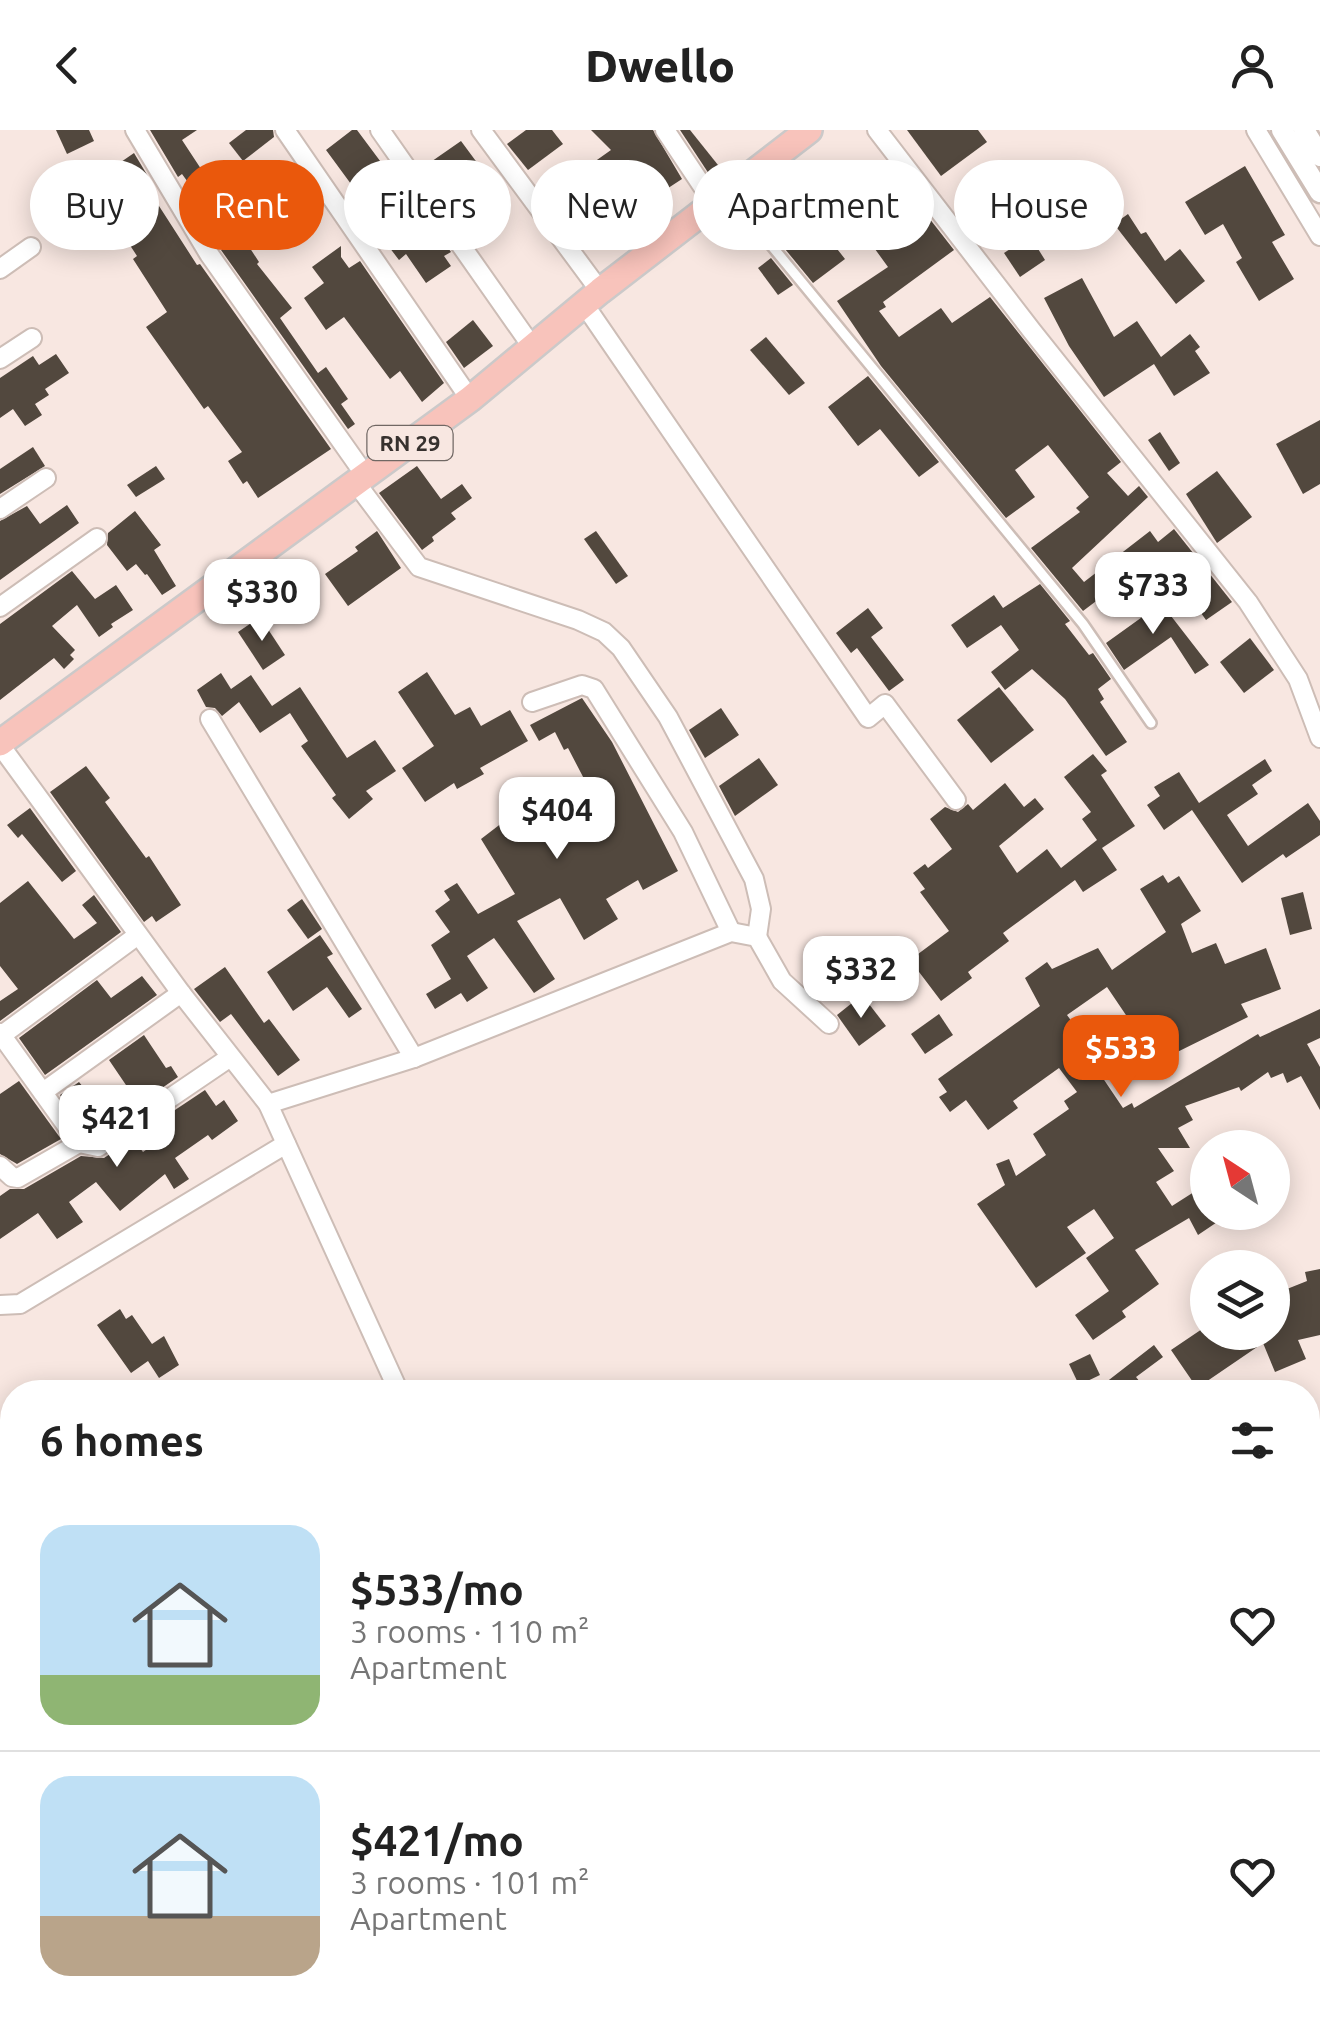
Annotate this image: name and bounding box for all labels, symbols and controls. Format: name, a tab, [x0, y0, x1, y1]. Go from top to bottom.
icon: back	[40, 38, 95, 93]
icon: person	[1225, 38, 1280, 93]
text: Dwello	[585, 40, 735, 91]
chip: Buy	[30, 160, 159, 250]
chip: Rent	[179, 160, 324, 250]
chip: Filters	[344, 160, 511, 250]
chip: New	[531, 160, 673, 250]
chip: Apartment	[693, 160, 934, 250]
chip: House	[954, 160, 1124, 250]
road number: RN 29	[368, 426, 452, 460]
pin: $733	[1094, 552, 1212, 637]
pin: $330	[203, 559, 321, 644]
text: $733	[1117, 566, 1189, 602]
text: $330	[226, 573, 298, 609]
pin: $404	[498, 777, 616, 862]
text: $404	[521, 791, 593, 827]
pin: $332	[802, 936, 920, 1021]
text: $332	[825, 950, 897, 986]
pin: $533	[1062, 1015, 1180, 1100]
text: $533	[1085, 1029, 1157, 1065]
pin: $421	[58, 1085, 176, 1170]
text: $421	[81, 1099, 153, 1135]
north arrow	[1190, 1130, 1290, 1230]
map controls	[1190, 1130, 1290, 1350]
button: layers	[1190, 1250, 1290, 1350]
icon: filters	[1225, 1413, 1280, 1468]
text: 6 homes	[40, 1417, 204, 1464]
icon: home	[120, 1565, 240, 1685]
text: $533/mo	[350, 1566, 524, 1613]
icon: heart	[1225, 1598, 1280, 1653]
text: 3 rooms · 110 m²	[350, 1613, 590, 1649]
text: Apartment	[350, 1649, 507, 1685]
icon: home	[120, 1816, 240, 1936]
text: $421/mo	[350, 1817, 524, 1864]
icon: heart	[1225, 1849, 1280, 1904]
text: 3 rooms · 101 m²	[350, 1864, 590, 1900]
text: Apartment	[350, 1900, 507, 1936]

